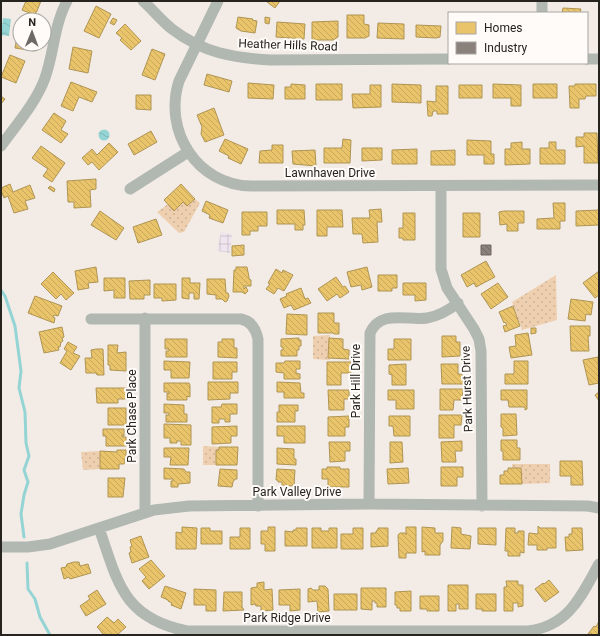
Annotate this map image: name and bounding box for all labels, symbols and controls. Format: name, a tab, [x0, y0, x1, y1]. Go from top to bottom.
north arrow	[12, 12, 52, 52]
legend	[448, 12, 588, 64]
text: N	[28, 16, 36, 29]
text: Homes	[484, 21, 522, 35]
street label: Heather Hills Road	[238, 36, 338, 54]
text: Industry	[484, 41, 528, 55]
street label: Lawnhaven Drive	[285, 166, 375, 180]
street label: Park Hill Drive	[349, 344, 363, 418]
street label: Park Hurst Drive	[458, 346, 476, 432]
street label: Park Chase Place	[125, 369, 139, 463]
street label: Park Valley Drive	[253, 485, 341, 499]
street label: Park Ridge Drive	[243, 611, 331, 625]

